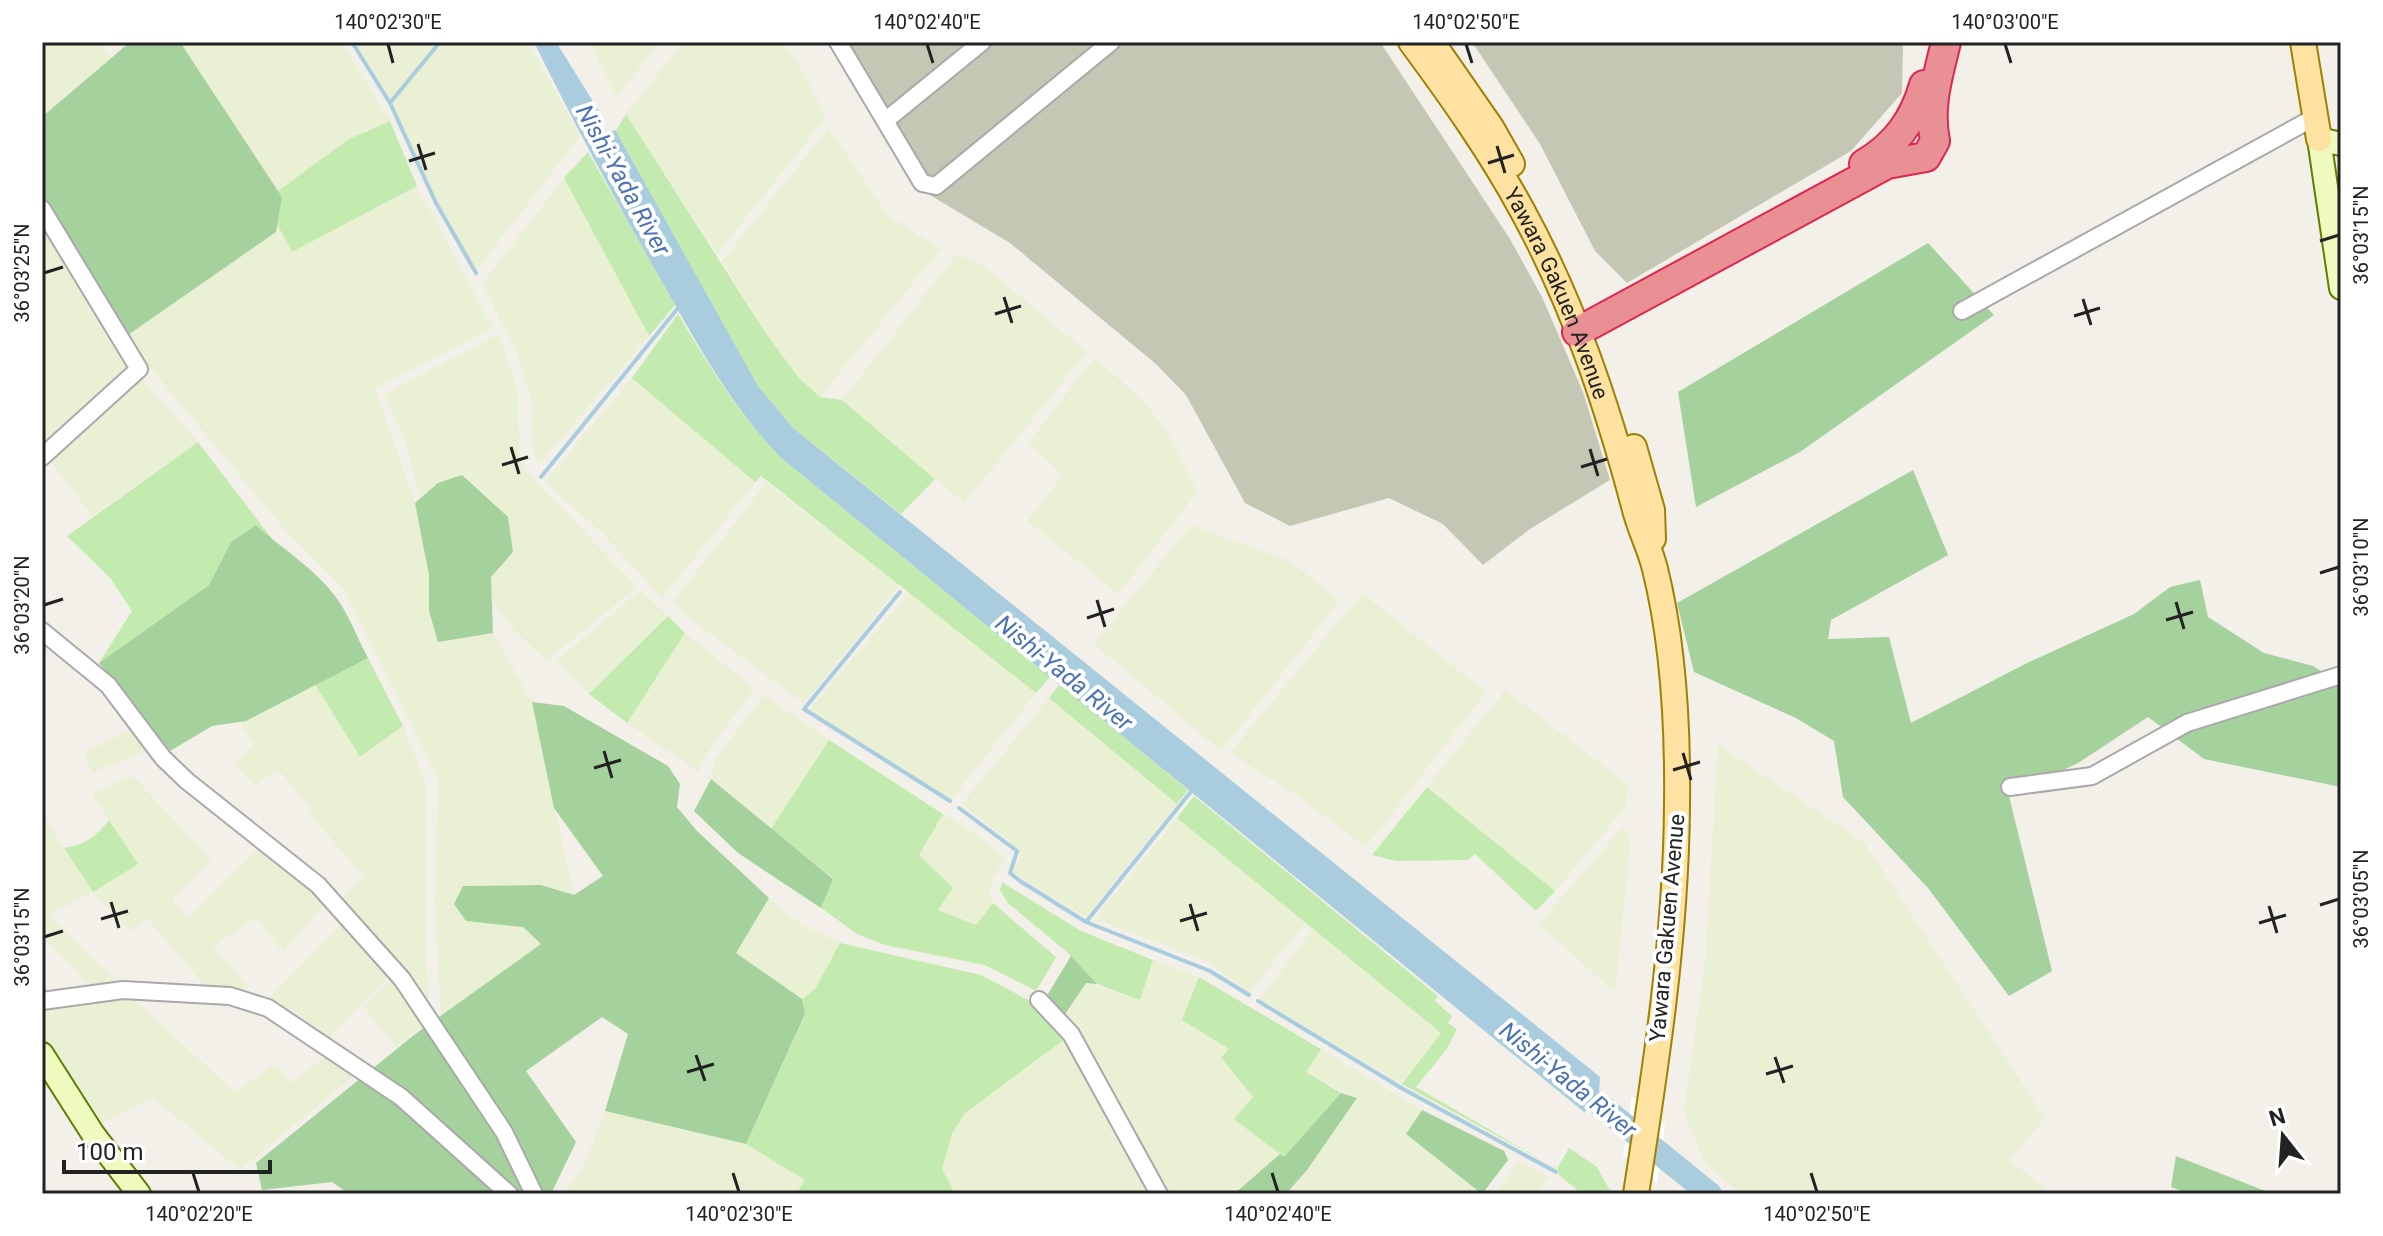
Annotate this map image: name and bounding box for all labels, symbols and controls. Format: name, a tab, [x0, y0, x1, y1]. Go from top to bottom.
text: 140°02'30"E	[334, 10, 442, 34]
text: 140°02'40"E	[873, 10, 981, 34]
text: 140°02'50"E	[1412, 10, 1520, 34]
text: 140°03'00"E	[1951, 10, 2059, 34]
water label: Nishi-Yada River	[570, 100, 677, 261]
street label: Yawara Gakuen Avenue	[1499, 183, 1614, 402]
text: 36°03'15"N	[2349, 185, 2373, 285]
text: 36°03'25"N	[10, 223, 34, 323]
text: 36°03'10"N	[2349, 517, 2373, 617]
text: 36°03'20"N	[10, 555, 34, 655]
water label: Nishi-Yada River	[990, 609, 1139, 737]
street label: Yawara Gakuen Avenue	[1645, 813, 1689, 1043]
text: 36°03'05"N	[2349, 849, 2373, 949]
text: 36°03'15"N	[10, 887, 34, 987]
water label: Nishi-Yada River	[1494, 1016, 1643, 1144]
north arrow	[2243, 1096, 2323, 1176]
text: N	[2266, 1103, 2288, 1132]
scale bar	[64, 1124, 270, 1174]
text: 100 m	[76, 1138, 143, 1166]
text: 140°02'20"E	[145, 1202, 253, 1226]
text: 140°02'30"E	[685, 1202, 793, 1226]
text: 140°02'40"E	[1224, 1202, 1332, 1226]
text: 140°02'50"E	[1763, 1202, 1871, 1226]

